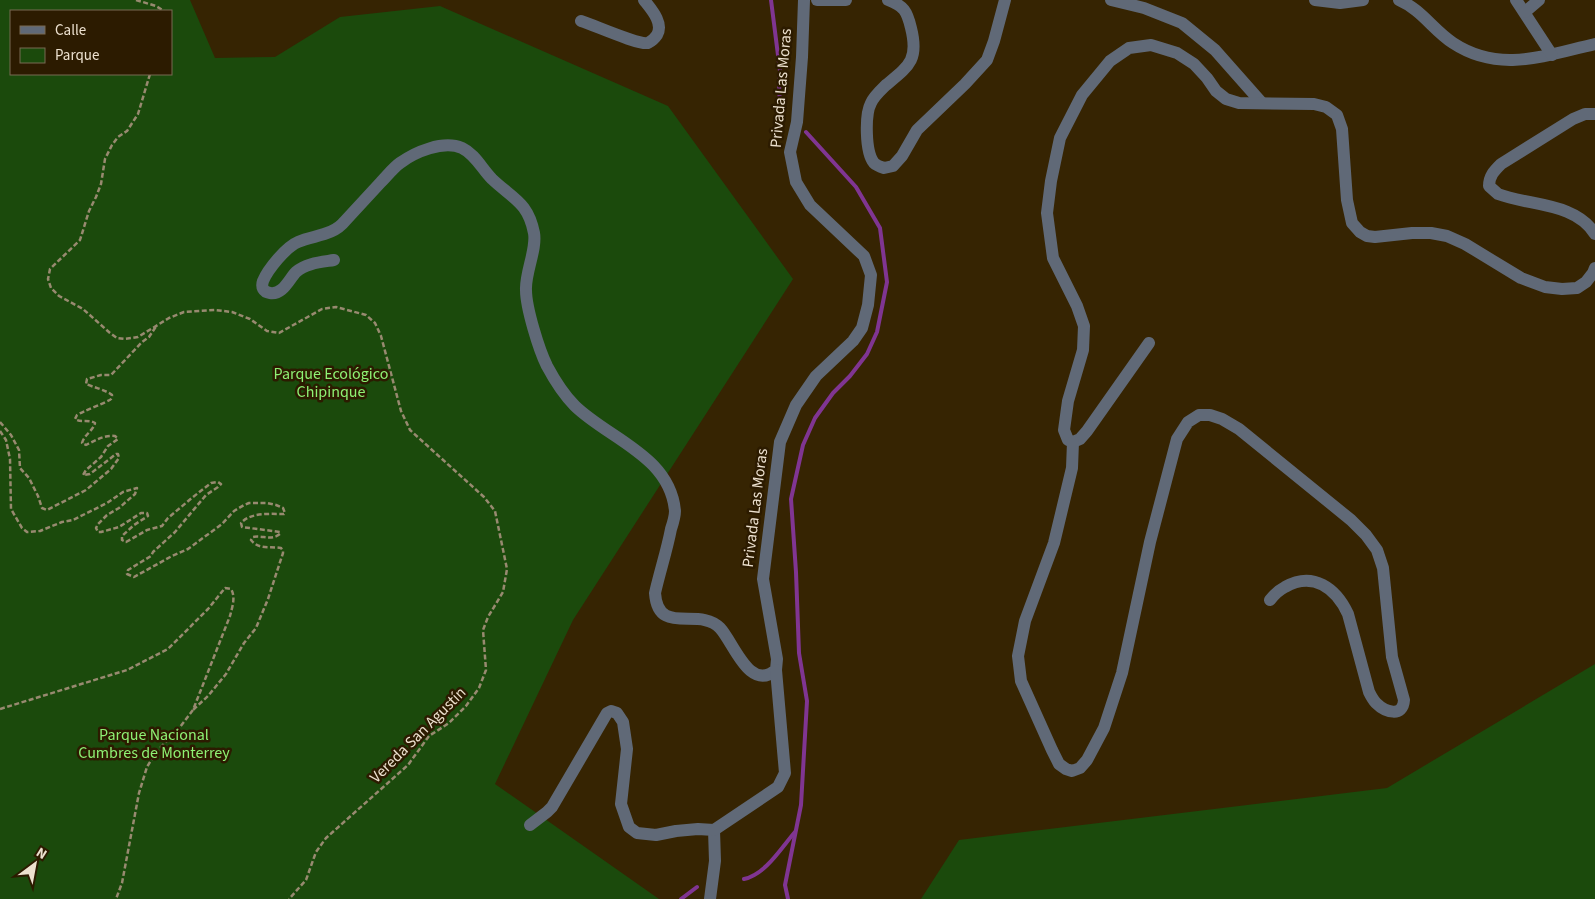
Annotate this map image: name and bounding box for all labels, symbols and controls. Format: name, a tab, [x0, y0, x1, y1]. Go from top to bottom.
legend	[10, 10, 172, 75]
text: Calle	[55, 20, 86, 41]
street label: Privada Las Moras	[765, 27, 797, 149]
text: Parque	[55, 45, 99, 66]
park label: Parque Ecológico Chipinque	[274, 363, 388, 403]
street label: Privada Las Moras	[737, 447, 773, 569]
street label: Vereda San Agustín	[365, 682, 471, 788]
park label: Parque Nacional Cumbres de Monterrey	[78, 724, 230, 764]
north arrow	[10, 839, 60, 889]
text: N	[32, 843, 51, 865]

